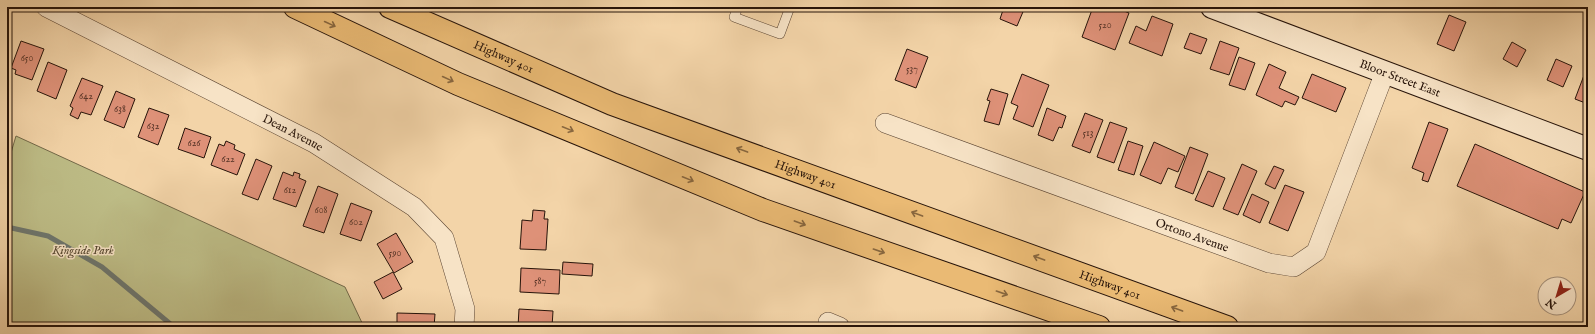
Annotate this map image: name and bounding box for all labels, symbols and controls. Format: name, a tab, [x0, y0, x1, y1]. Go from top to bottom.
house number: 520	[1098, 19, 1112, 32]
one-way arrow	[324, 21, 336, 28]
street label: Highway 401	[471, 37, 536, 76]
house number: 650	[21, 52, 33, 65]
street label: Bloor Street East	[1357, 56, 1443, 100]
house number: 537	[906, 63, 918, 76]
one-way arrow	[441, 76, 453, 83]
house number: 642	[79, 90, 93, 103]
house number: 638	[114, 103, 126, 116]
street label: Dean Avenue	[260, 111, 326, 155]
house number: 632	[147, 120, 160, 133]
one-way arrow	[561, 126, 573, 134]
house number: 513	[1082, 127, 1094, 140]
house number: 626	[187, 137, 201, 150]
one-way arrow	[736, 146, 748, 154]
house number: 622	[221, 153, 235, 166]
street label: Highway 401	[773, 156, 838, 192]
one-way arrow	[681, 176, 693, 183]
house number: 612	[284, 184, 297, 197]
house number: 608	[314, 204, 328, 217]
one-way arrow	[912, 209, 924, 217]
street label: Ortono Avenue	[1153, 215, 1231, 255]
house number: 602	[349, 216, 363, 229]
one-way arrow	[793, 220, 806, 227]
park label: Kingside Park	[51, 243, 114, 259]
house number: 590	[389, 247, 402, 260]
one-way arrow	[872, 247, 884, 255]
one-way arrow	[1033, 254, 1046, 261]
street label: Highway 401	[1077, 267, 1143, 303]
house number: 587	[534, 275, 546, 288]
north arrow	[1537, 276, 1577, 316]
one-way arrow	[995, 290, 1008, 297]
text: N	[1543, 294, 1560, 312]
one-way arrow	[1172, 304, 1184, 312]

